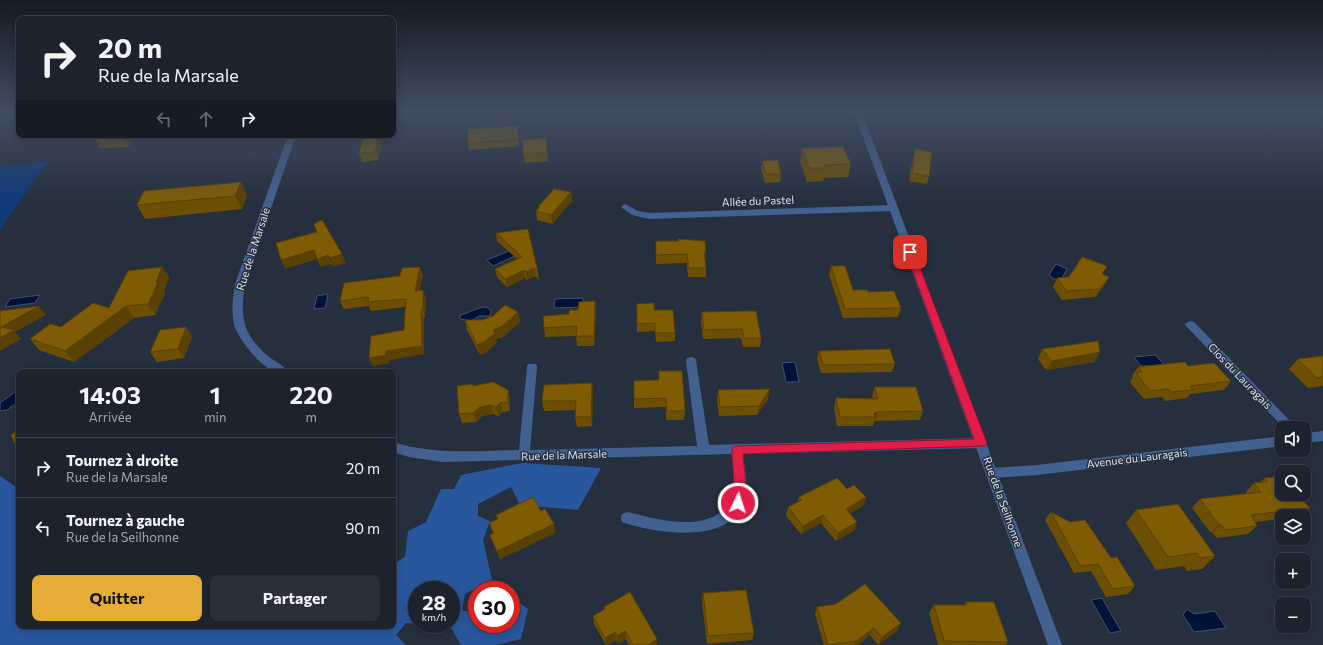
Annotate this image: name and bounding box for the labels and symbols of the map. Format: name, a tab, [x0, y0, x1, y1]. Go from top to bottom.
street label: Allée du Pastel	[722, 193, 794, 208]
street label: Rue de la Marsale	[233, 206, 272, 292]
pin	[893, 235, 927, 269]
street label: Clos du Lauragais	[1206, 340, 1275, 411]
street label: Avenue du Lauragais	[1086, 445, 1188, 470]
street label: Rue de la Marsale	[521, 446, 607, 462]
street label: Rue de la Seilhonne	[981, 455, 1026, 549]
position arrow	[717, 482, 759, 524]
speed limit sign: 30	[468, 581, 520, 633]

